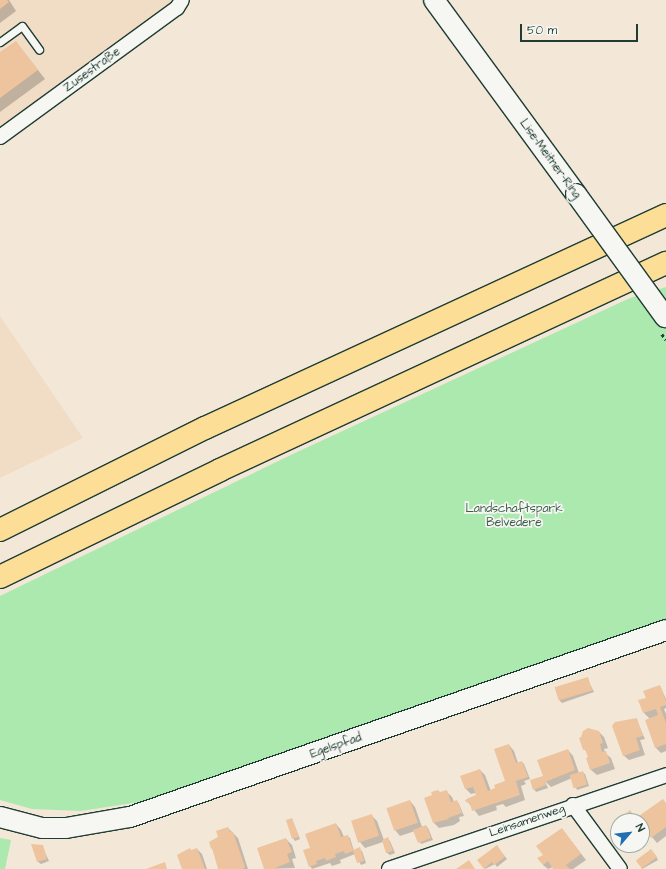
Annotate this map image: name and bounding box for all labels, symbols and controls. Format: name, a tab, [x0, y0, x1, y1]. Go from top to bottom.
scale bar	[522, 16, 640, 42]
text: 50 m	[527, 22, 557, 39]
street label: Zusestraße	[61, 45, 123, 95]
street label: Lise-Meitner-Ring	[516, 116, 584, 202]
park label: Landschaftspark Belvedere	[465, 502, 563, 530]
street label: Egelspfad	[308, 730, 364, 762]
street label: Leinsamenweg	[487, 801, 567, 841]
north arrow	[610, 813, 650, 853]
text: N	[632, 821, 648, 834]

